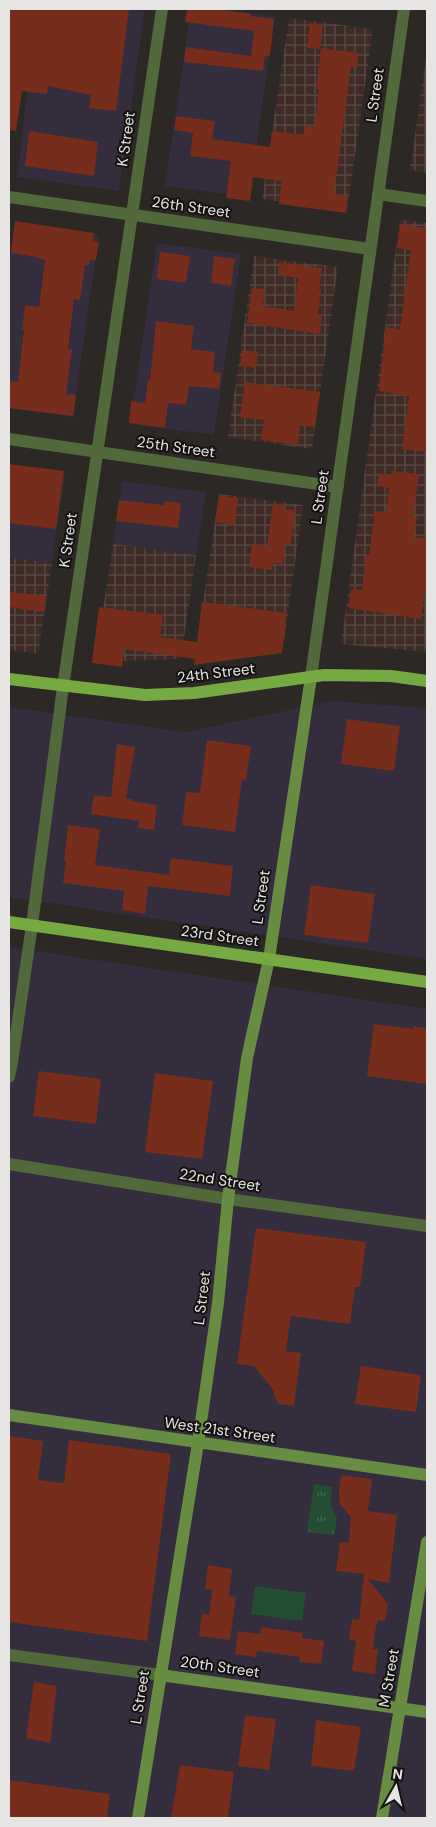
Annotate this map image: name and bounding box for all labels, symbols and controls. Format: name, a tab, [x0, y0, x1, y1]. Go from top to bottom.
street label: L Street	[361, 67, 389, 123]
street label: K Street	[112, 110, 140, 168]
street label: 26th Street	[150, 192, 232, 222]
street label: 25th Street	[136, 432, 217, 462]
street label: L Street	[306, 469, 334, 525]
street label: K Street	[54, 511, 82, 569]
street label: 24th Street	[176, 658, 256, 688]
street label: L Street	[247, 869, 275, 925]
street label: 23rd Street	[180, 921, 260, 951]
street label: 22nd Street	[178, 1164, 262, 1196]
street label: L Street	[189, 1270, 215, 1326]
street label: West 21st Street	[163, 1412, 277, 1448]
street label: M Street	[374, 1647, 404, 1709]
street label: 20th Street	[179, 1652, 261, 1682]
street label: L Street	[126, 1668, 154, 1725]
north arrow	[371, 1762, 421, 1812]
text: N	[391, 1765, 404, 1784]

